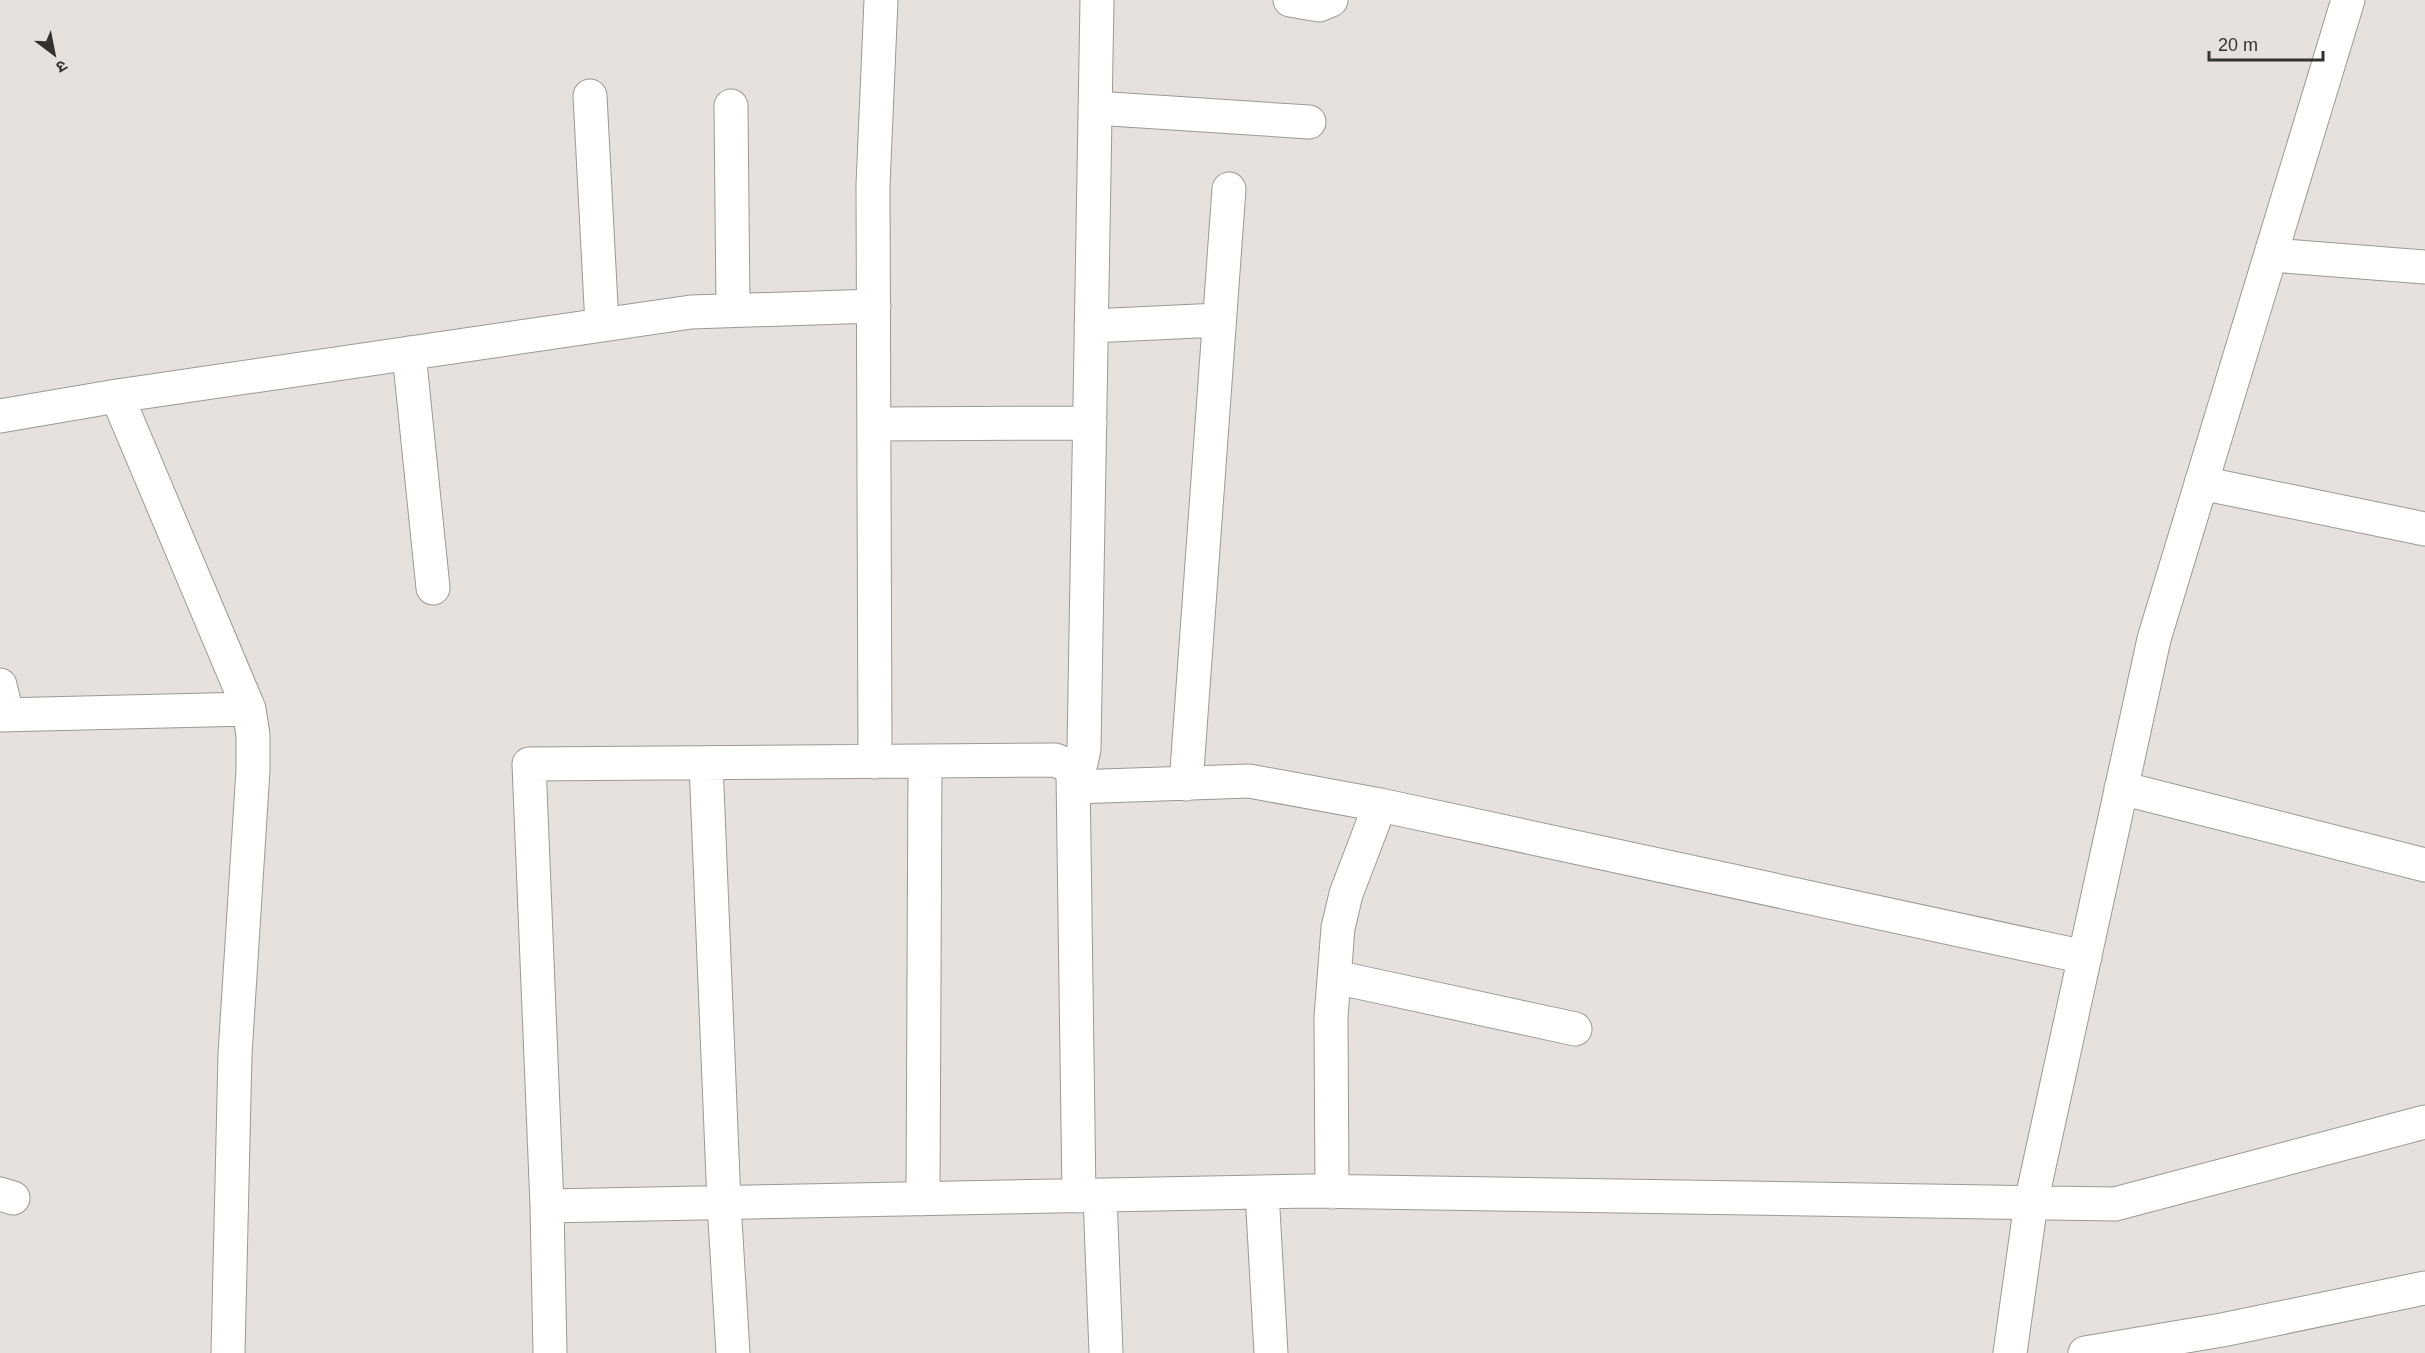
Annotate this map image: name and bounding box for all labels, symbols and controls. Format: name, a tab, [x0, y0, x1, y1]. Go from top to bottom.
north arrow	[24, 24, 84, 84]
scale bar	[2209, 24, 2323, 62]
text: 20 m	[2218, 35, 2258, 55]
text: उ	[53, 57, 70, 76]

